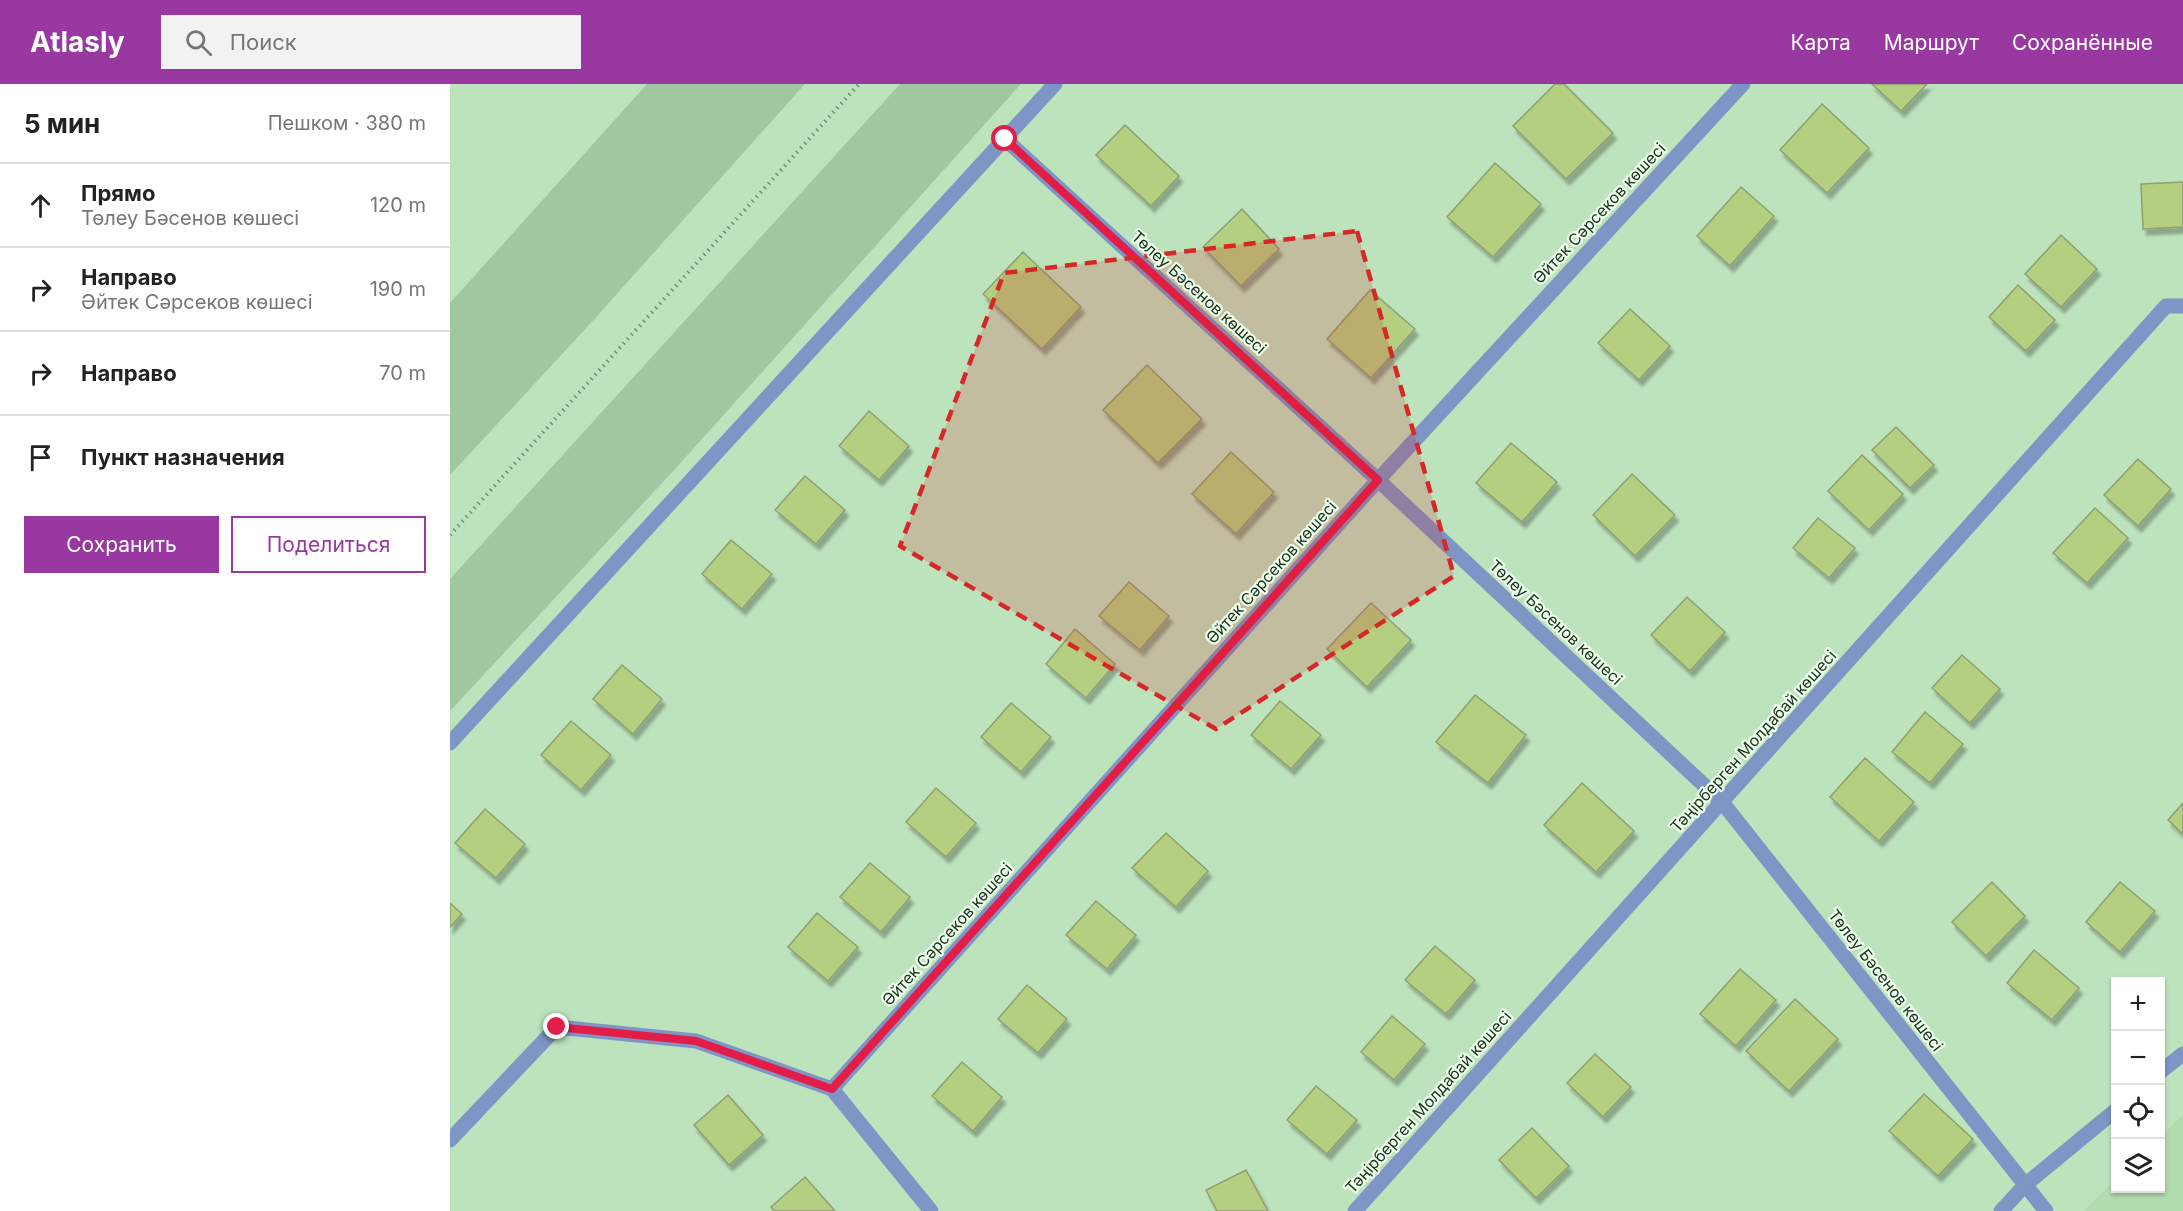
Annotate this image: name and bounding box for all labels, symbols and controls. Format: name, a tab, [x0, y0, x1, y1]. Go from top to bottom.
search box	[161, 15, 581, 69]
text: Atlasly	[30, 25, 125, 59]
icon: search	[182, 26, 215, 59]
text: Поиск	[230, 29, 297, 55]
text: Карта	[1790, 30, 1851, 55]
text: Маршрут	[1884, 30, 1979, 55]
text: Сохранённые	[2012, 30, 2153, 55]
text: 5 мин	[24, 108, 100, 139]
text: Пешком · 380 m	[268, 111, 426, 135]
route start	[991, 125, 1017, 151]
street label: Әйтек Сәрсеков көшесі	[1529, 138, 1669, 288]
text: Прямо	[81, 180, 155, 206]
icon: ahead	[24, 189, 57, 222]
text: 120 m	[370, 193, 426, 217]
text: Төлеу Бәсенов көшесі	[81, 206, 299, 230]
street label: Төлеу Бәсенов көшесі	[1127, 226, 1271, 358]
text: Направо	[81, 264, 177, 290]
icon: right	[24, 273, 57, 306]
text: 190 m	[370, 277, 426, 301]
text: Әйтек Сәрсеков көшесі	[81, 290, 313, 314]
icon: right	[24, 357, 57, 390]
text: Направо	[81, 360, 177, 386]
text: 70 m	[379, 361, 426, 385]
icon: arrive	[24, 441, 57, 474]
text: Пункт назначения	[81, 444, 285, 470]
street label: Әйтек Сәрсеков көшесі	[1202, 496, 1340, 648]
button: Сохранить	[24, 516, 219, 573]
button: Поделиться	[231, 516, 426, 573]
street label: Төлеу Бәсенов көшесі	[1485, 555, 1627, 689]
street label: Тәңірберген Молдабай көшесі	[1666, 646, 1840, 836]
street label: Әйтек Сәрсеков көшесі	[878, 858, 1016, 1010]
street label: Төлеу Бәсенов көшесі	[1824, 905, 1948, 1055]
map controls	[2111, 977, 2165, 1193]
button: +	[2111, 977, 2165, 1031]
street label: Тәңірберген Молдабай көшесі	[1341, 1007, 1515, 1197]
route end	[543, 1013, 569, 1039]
button: −	[2111, 1031, 2165, 1085]
button: locate	[2111, 1085, 2165, 1139]
button: layers	[2111, 1139, 2165, 1193]

